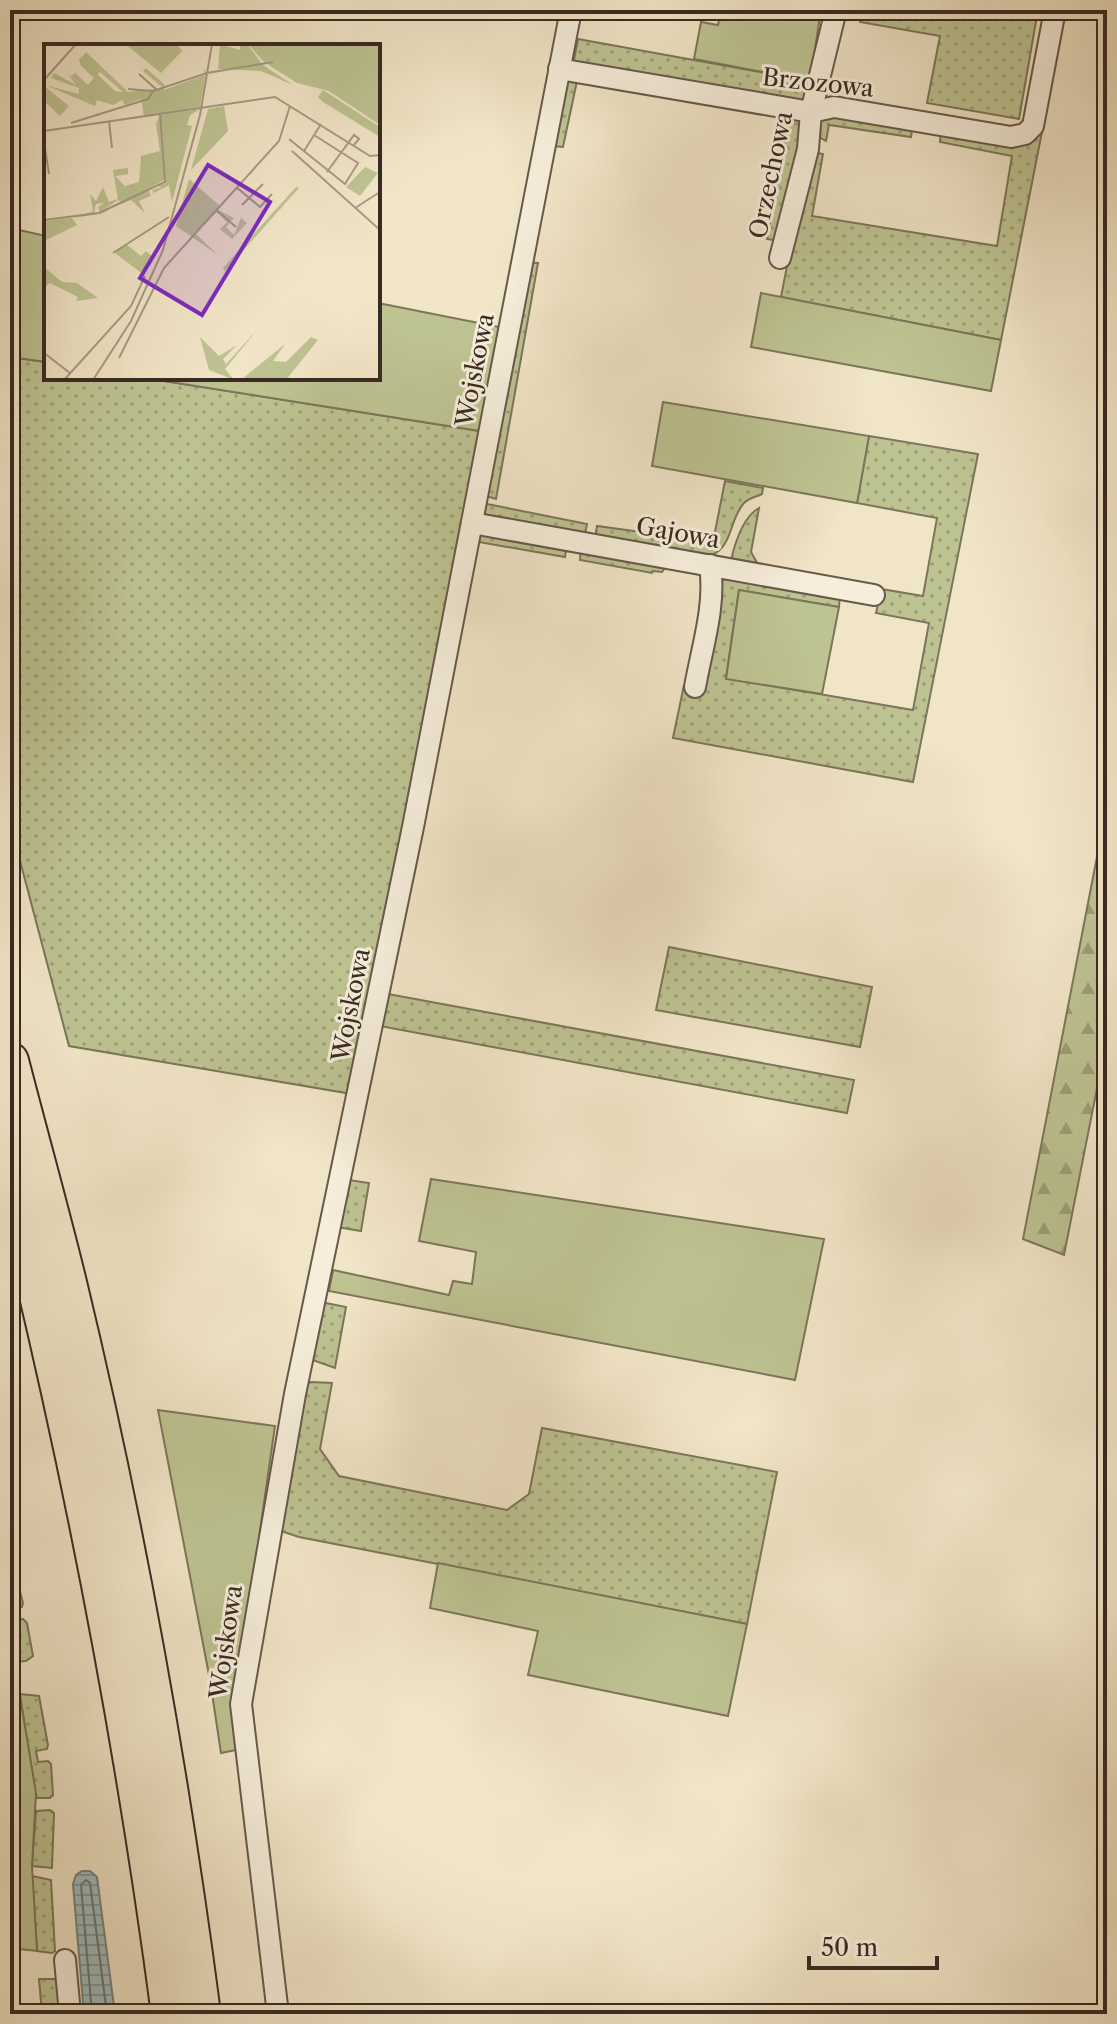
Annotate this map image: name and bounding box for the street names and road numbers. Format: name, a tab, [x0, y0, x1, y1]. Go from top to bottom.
street label: Brzozowa	[761, 62, 876, 103]
street label: Orzechowa	[743, 108, 798, 241]
street label: Wojskowa	[449, 310, 500, 430]
street label: Gajowa	[634, 511, 723, 554]
street label: Wojskowa	[325, 945, 376, 1065]
street label: Wojskowa	[203, 1583, 248, 1702]

